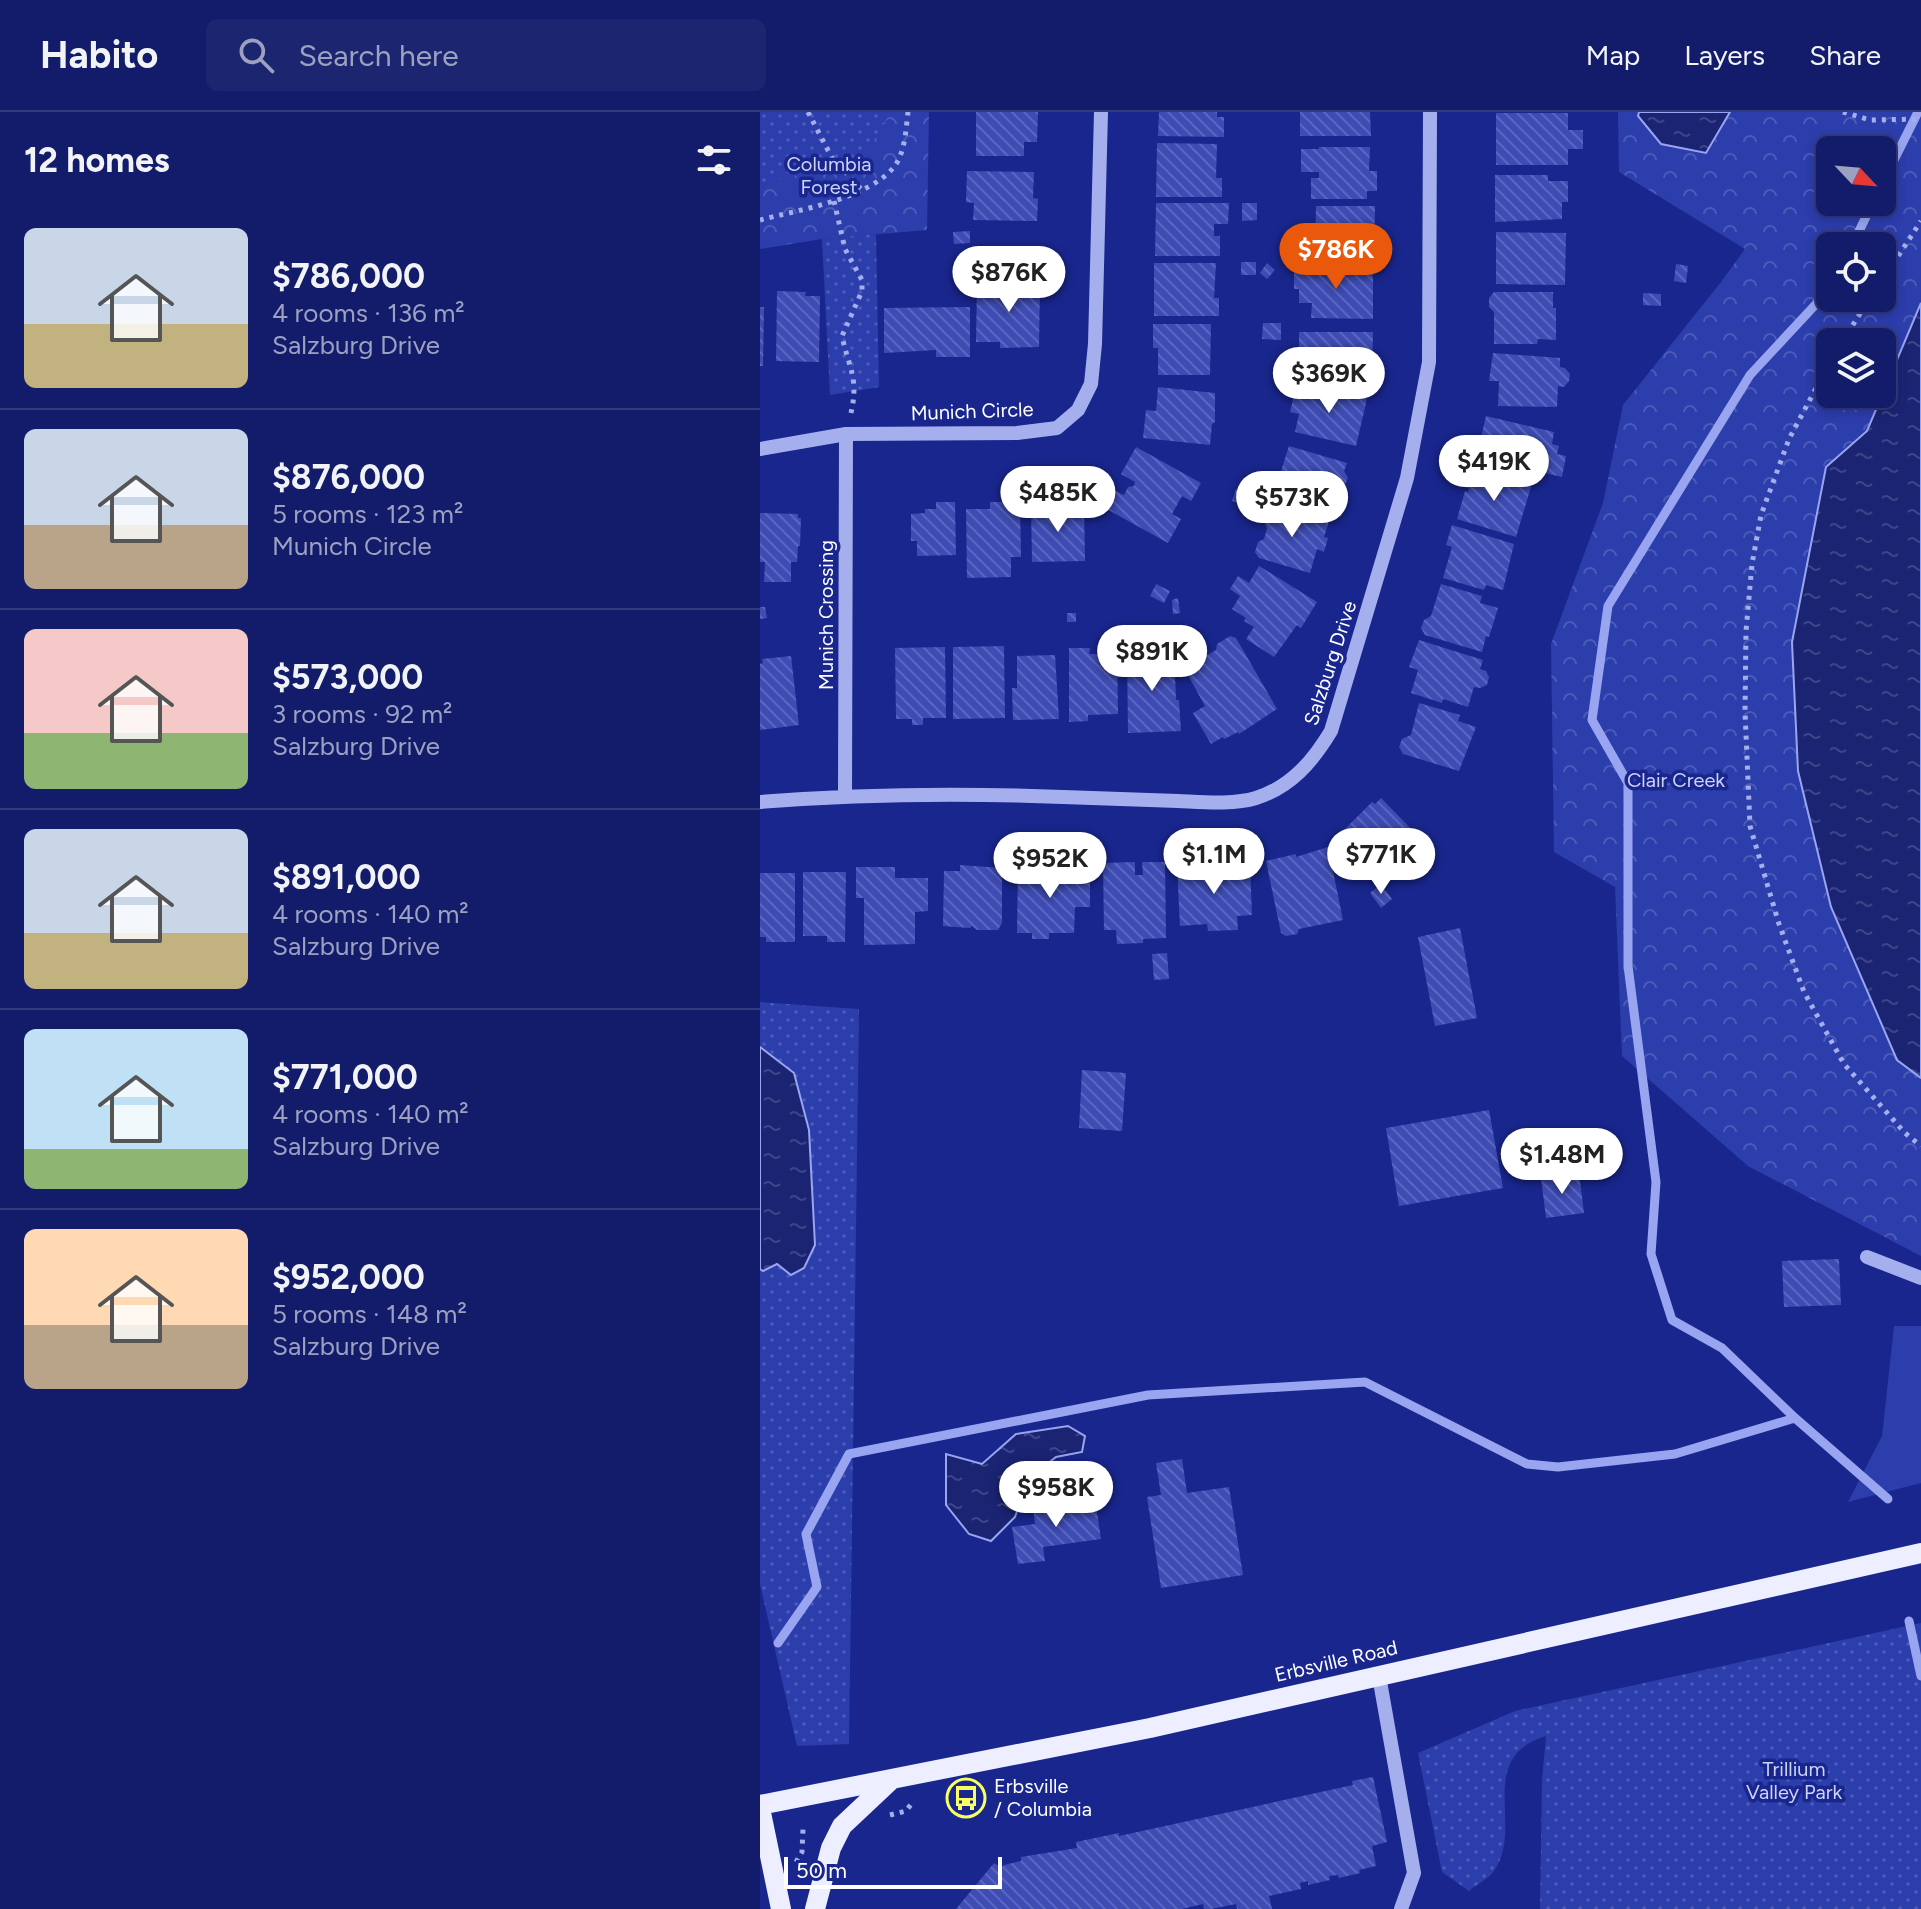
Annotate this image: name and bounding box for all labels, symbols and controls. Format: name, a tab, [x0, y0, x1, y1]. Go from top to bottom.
search box	[206, 19, 766, 91]
text: Habito	[40, 32, 158, 78]
icon: search	[234, 33, 278, 77]
text: Search here	[298, 37, 459, 74]
text: Map	[1586, 38, 1640, 72]
text: Layers	[1684, 38, 1765, 72]
text: Share	[1809, 38, 1881, 72]
north arrow	[1816, 136, 1896, 216]
map controls	[1816, 136, 1896, 408]
icon: filters	[692, 138, 736, 182]
text: 12 homes	[24, 140, 170, 181]
park label: Columbia Forest	[786, 152, 872, 199]
pin: $786K	[1280, 223, 1392, 291]
button: locate	[1816, 232, 1896, 312]
text: $786K	[1297, 233, 1375, 265]
pin: $876K	[953, 246, 1065, 314]
text: $786,000	[272, 256, 425, 297]
text: $876K	[970, 256, 1048, 288]
icon: home	[88, 260, 184, 356]
text: 4 rooms · 136 m²	[272, 297, 465, 329]
button: layers	[1816, 328, 1896, 408]
text: Salzburg Drive	[272, 329, 440, 361]
pin: $369K	[1273, 347, 1385, 415]
text: $369K	[1291, 357, 1367, 389]
street label: Munich Circle	[910, 397, 1034, 425]
pin: $419K	[1438, 435, 1550, 503]
text: $419K	[1457, 445, 1531, 477]
text: $876,000	[272, 457, 425, 498]
icon: home	[88, 461, 184, 557]
pin: $485K	[1002, 466, 1114, 534]
pin: $573K	[1236, 471, 1348, 539]
text: $485K	[1018, 476, 1098, 508]
text: $573K	[1254, 481, 1330, 513]
text: 5 rooms · 123 m²	[272, 498, 463, 530]
text: Munich Circle	[272, 530, 432, 562]
street label: Munich Crossing	[814, 540, 838, 690]
street label: Salzburg Drive	[1299, 598, 1361, 728]
pin: $891K	[1096, 625, 1208, 693]
text: $891K	[1115, 635, 1189, 667]
text: $573,000	[272, 657, 423, 698]
icon: home	[88, 661, 184, 757]
text: 3 rooms · 92 m²	[272, 698, 452, 730]
text: Salzburg Drive	[272, 730, 440, 762]
park label: Clair Creek	[1627, 768, 1725, 792]
pin: $1.1M	[1158, 828, 1270, 896]
pin: $771K	[1325, 828, 1437, 896]
pin: $952K	[994, 832, 1106, 900]
text: $1.1M	[1181, 838, 1247, 870]
text: $771K	[1345, 838, 1417, 870]
text: $952K	[1012, 842, 1088, 874]
text: $891,000	[272, 857, 421, 898]
icon: home	[88, 861, 184, 957]
text: 4 rooms · 140 m²	[272, 898, 469, 930]
text: Salzburg Drive	[272, 930, 440, 962]
text: $771,000	[272, 1057, 418, 1098]
icon: home	[88, 1061, 184, 1157]
text: 4 rooms · 140 m²	[272, 1098, 469, 1130]
pin: $1.48M	[1497, 1128, 1627, 1196]
text: Salzburg Drive	[272, 1130, 440, 1162]
text: $1.48M	[1519, 1138, 1605, 1170]
text: $952,000	[272, 1257, 425, 1298]
icon: home	[88, 1261, 184, 1357]
text: 5 rooms · 148 m²	[272, 1298, 467, 1330]
text: Salzburg Drive	[272, 1330, 440, 1362]
pin: $958K	[1000, 1461, 1112, 1529]
text: $958K	[1017, 1471, 1095, 1503]
street label: Erbsville Road	[1272, 1635, 1400, 1687]
park label: Trillium Valley Park	[1746, 1757, 1842, 1804]
place label: Erbsville / Columbia	[994, 1774, 1092, 1821]
bus stop icon: Erbsville / Columbia	[945, 1777, 987, 1819]
scale bar	[784, 1853, 1002, 1889]
text: 50 m	[796, 1857, 847, 1884]

